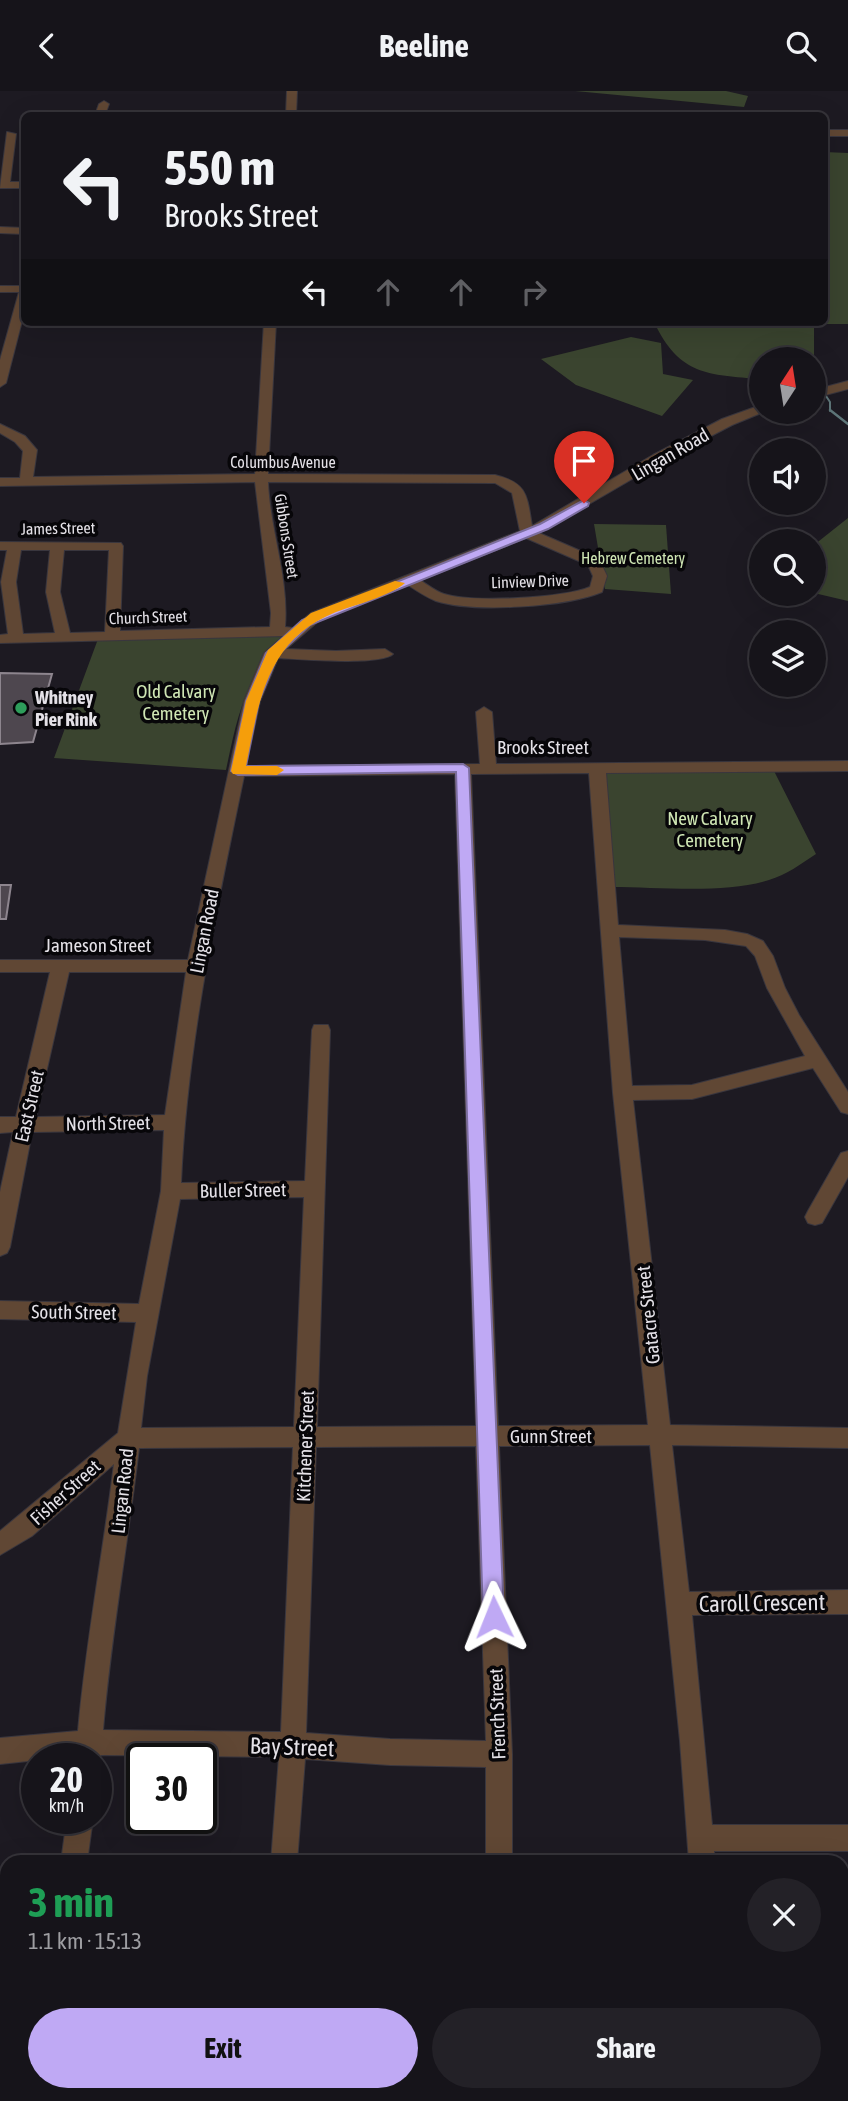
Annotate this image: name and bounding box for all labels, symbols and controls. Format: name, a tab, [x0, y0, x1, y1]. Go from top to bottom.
icon: back	[28, 27, 66, 65]
text: Beeline	[379, 27, 469, 64]
icon: search	[782, 27, 820, 65]
text: 550 m	[164, 139, 275, 195]
icon: left	[49, 140, 140, 231]
text: Brooks Street	[164, 197, 319, 234]
icon: left	[296, 273, 334, 311]
icon: ahead	[369, 273, 407, 311]
icon: ahead	[442, 273, 480, 311]
icon: right	[515, 273, 553, 311]
north arrow	[749, 347, 826, 423]
map controls	[749, 347, 826, 697]
street label: Lingan Road	[627, 423, 713, 485]
pin	[554, 431, 614, 503]
button: sound	[749, 438, 826, 515]
icon: arrive	[565, 442, 603, 480]
street label: Columbus Avenue	[230, 453, 336, 471]
street label: Gibbons Street	[271, 492, 303, 580]
street label: James Street	[21, 518, 96, 538]
button: search	[749, 529, 826, 606]
park label: Hebrew Cemetery	[581, 549, 685, 568]
street label: Linview Drive	[491, 571, 569, 591]
street label: Church Street	[109, 607, 188, 627]
button: layers	[749, 620, 826, 697]
park label: Old Calvary Cemetery	[136, 680, 216, 724]
place label: Whitney Pier Rink	[34, 686, 97, 730]
marker: Whitney Pier Rink	[13, 700, 29, 716]
street label: Brooks Street	[497, 736, 589, 758]
park label: New Calvary Cemetery	[667, 807, 753, 851]
street label: Lingan Road	[185, 887, 223, 975]
street label: Jameson Street	[45, 934, 151, 956]
street label: East Street	[10, 1068, 48, 1144]
street label: North Street	[66, 1111, 150, 1135]
street label: Buller Street	[200, 1178, 286, 1202]
street label: Gatacre Street	[632, 1265, 664, 1365]
street label: South Street	[31, 1300, 117, 1324]
street label: Kitchener Street	[292, 1390, 318, 1502]
street label: Gunn Street	[510, 1425, 592, 1447]
street label: Lingan Road	[107, 1447, 137, 1535]
street label: Fisher Street	[26, 1455, 104, 1529]
position arrow	[457, 1580, 531, 1654]
street label: Caroll Crescent	[699, 1589, 825, 1617]
street label: French Street	[484, 1668, 510, 1760]
street label: Bay Street	[249, 1733, 335, 1761]
speed limit sign: 30	[126, 1743, 217, 1834]
text: 20	[50, 1759, 83, 1799]
text: km/h	[49, 1795, 84, 1816]
text: 3 min	[28, 1878, 114, 1926]
button: close	[747, 1878, 821, 1952]
text: 1.1 km · 15:13	[28, 1928, 142, 1954]
button: Exit	[28, 2008, 418, 2088]
button: Share	[432, 2008, 821, 2088]

